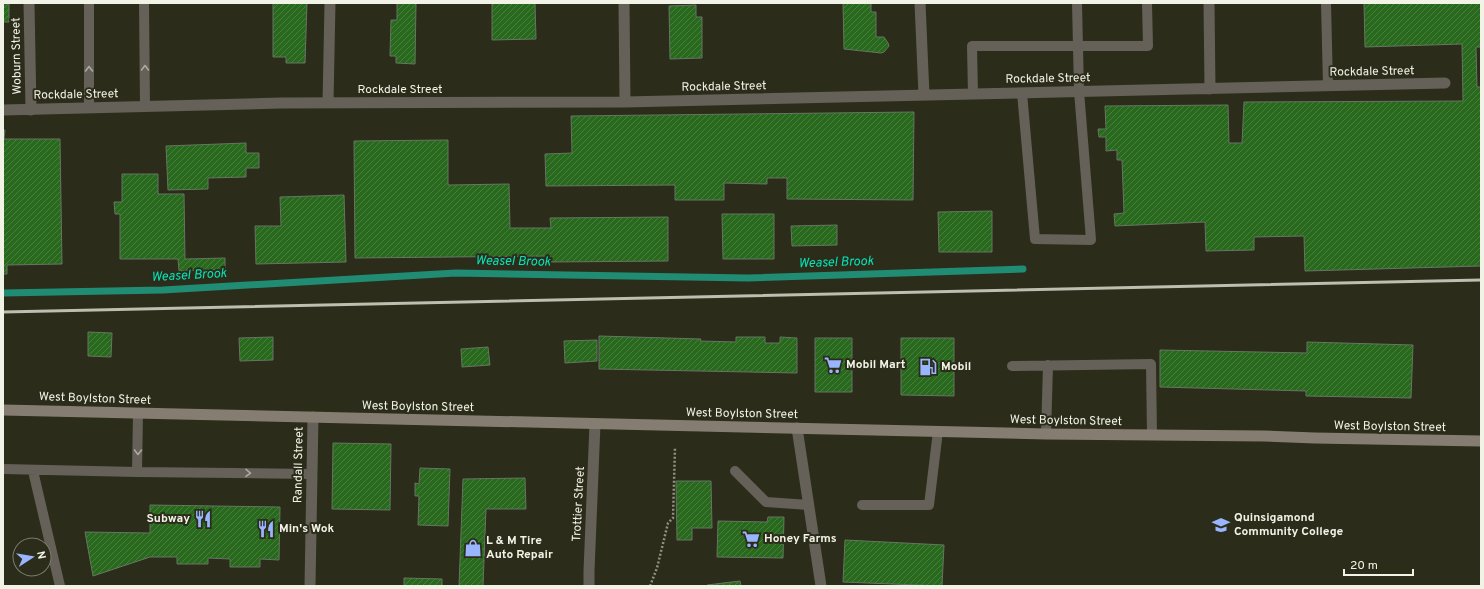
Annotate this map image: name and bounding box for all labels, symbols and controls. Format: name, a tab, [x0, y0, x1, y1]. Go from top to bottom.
street label: Woburn Street	[8, 17, 26, 95]
street label: Rockdale Street	[1329, 63, 1415, 81]
one-way arrow	[141, 65, 149, 71]
one-way arrow	[85, 66, 93, 72]
street label: Rockdale Street	[1005, 70, 1091, 88]
street label: Rockdale Street	[681, 78, 767, 96]
street label: Rockdale Street	[357, 82, 443, 98]
street label: Rockdale Street	[33, 86, 119, 104]
water label: Weasel Brook	[475, 253, 551, 271]
water label: Weasel Brook	[798, 254, 874, 272]
water label: Weasel Brook	[151, 266, 228, 286]
supermarket icon: Mobil Mart	[823, 355, 843, 375]
place label: Mobil Mart	[846, 357, 906, 373]
fuel station icon: Mobil	[918, 357, 938, 377]
place label: Mobil	[941, 359, 971, 375]
street label: West Boylston Street	[39, 389, 151, 409]
street label: West Boylston Street	[362, 398, 474, 416]
street label: West Boylston Street	[686, 405, 798, 423]
street label: West Boylston Street	[1010, 412, 1122, 430]
street label: West Boylston Street	[1334, 418, 1446, 436]
street label: Randall Street	[290, 427, 308, 503]
one-way arrow	[133, 449, 142, 455]
street label: Trottier Street	[569, 466, 589, 542]
one-way arrow	[245, 469, 251, 477]
restaurant icon: Subway	[193, 509, 213, 529]
place label: Quinsigamond Community College	[1234, 510, 1343, 540]
place label: Subway	[146, 511, 190, 527]
school or university icon: Quinsigamond Community College	[1211, 515, 1231, 535]
restaurant icon: Min's Wok	[256, 519, 276, 539]
place label: Min's Wok	[279, 521, 335, 537]
supermarket icon: Honey Farms	[741, 529, 761, 549]
place label: Honey Farms	[764, 531, 837, 547]
place label: L & M Tire Auto Repair	[486, 533, 553, 563]
north arrow	[12, 537, 52, 577]
shop icon: L & M Tire Auto Repair	[463, 538, 483, 558]
text: N	[33, 550, 48, 560]
scale bar	[1344, 551, 1413, 577]
text: 20 m	[1350, 558, 1378, 574]

